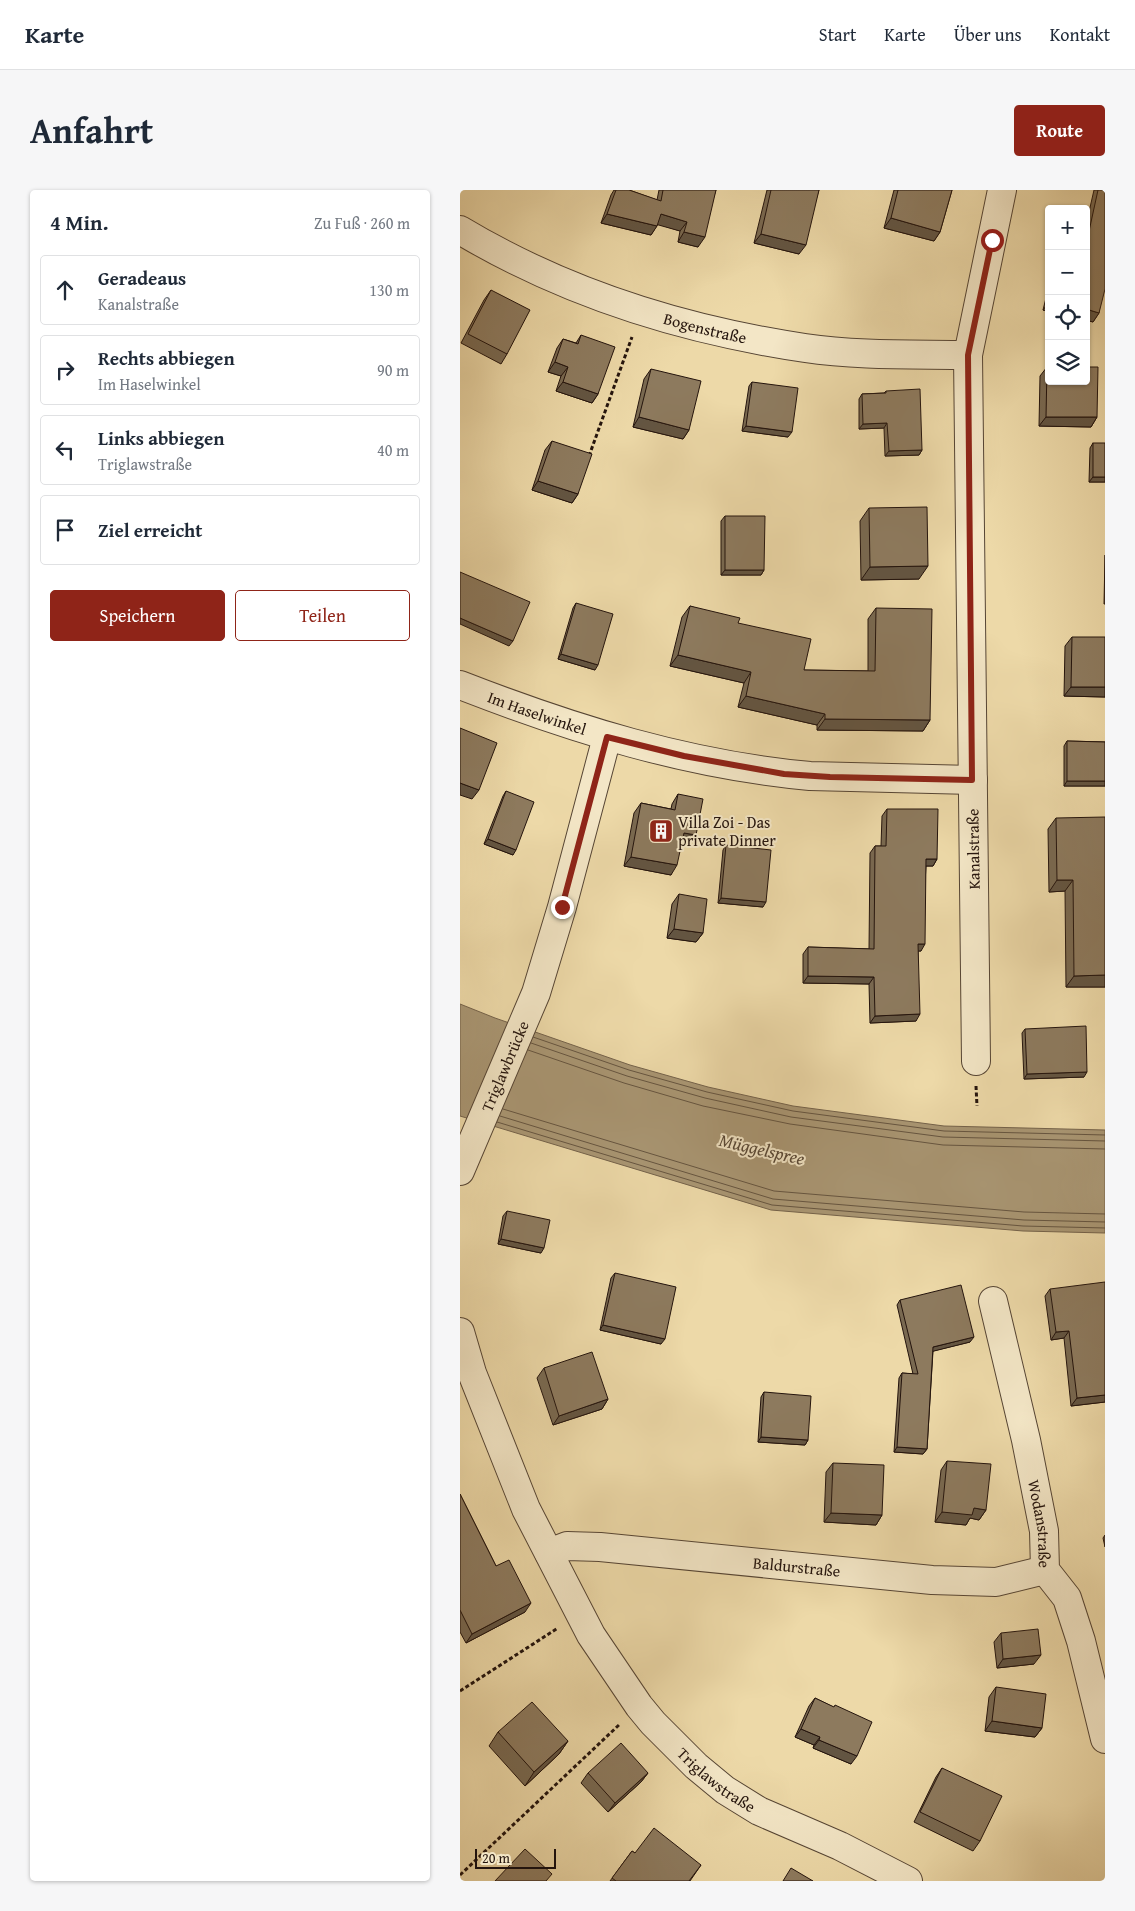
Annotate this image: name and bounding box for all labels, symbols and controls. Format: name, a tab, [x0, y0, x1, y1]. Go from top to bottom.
text: Karte	[25, 17, 84, 52]
text: Start	[819, 21, 856, 48]
text: Karte	[884, 21, 926, 48]
text: Über uns	[954, 21, 1022, 48]
text: Kontakt	[1050, 21, 1110, 48]
text: Anfahrt	[30, 105, 153, 156]
button: Route	[1014, 105, 1105, 156]
map controls	[1045, 205, 1090, 385]
button: +	[1045, 205, 1090, 250]
text: 4 Min.	[50, 207, 108, 238]
text: Zu Fuß · 260 m	[314, 211, 410, 235]
route start	[981, 229, 1004, 252]
button: −	[1045, 250, 1090, 295]
text: Geradeaus	[98, 264, 186, 292]
icon: ahead	[51, 276, 79, 304]
text: 130 m	[369, 278, 409, 302]
text: Kanalstraße	[98, 292, 179, 316]
button: locate	[1045, 295, 1090, 340]
street label: Bogenstraße	[661, 306, 749, 349]
button: layers	[1045, 340, 1090, 385]
text: Rechts abbiegen	[98, 344, 235, 372]
icon: right	[51, 356, 79, 384]
text: 90 m	[377, 358, 409, 382]
text: Im Haselwinkel	[98, 372, 201, 396]
text: Links abbiegen	[98, 424, 224, 452]
icon: left	[51, 436, 79, 464]
text: 40 m	[377, 438, 409, 462]
text: Triglawstraße	[98, 452, 192, 476]
icon: arrive	[51, 516, 79, 544]
text: Ziel erreicht	[98, 516, 202, 544]
button: Speichern	[50, 590, 225, 641]
button: Teilen	[235, 590, 410, 641]
street label: Im Haselwinkel	[484, 685, 590, 741]
street label: Kanalstraße	[960, 808, 986, 890]
place label: Villa Zoi - Das private Dinner	[678, 810, 776, 852]
building icon: Villa Zoi - Das private Dinner	[648, 818, 674, 844]
route end	[551, 896, 574, 919]
street label: Triglawbrücke	[475, 1017, 535, 1115]
water label: Müggelspree	[717, 1126, 807, 1172]
street label: Wodanstraße	[1022, 1477, 1057, 1568]
street label: Baldurstraße	[752, 1550, 842, 1583]
street label: Triglawstraße	[672, 1742, 760, 1818]
scale bar	[475, 1846, 556, 1869]
text: 20 m	[482, 1848, 510, 1868]

